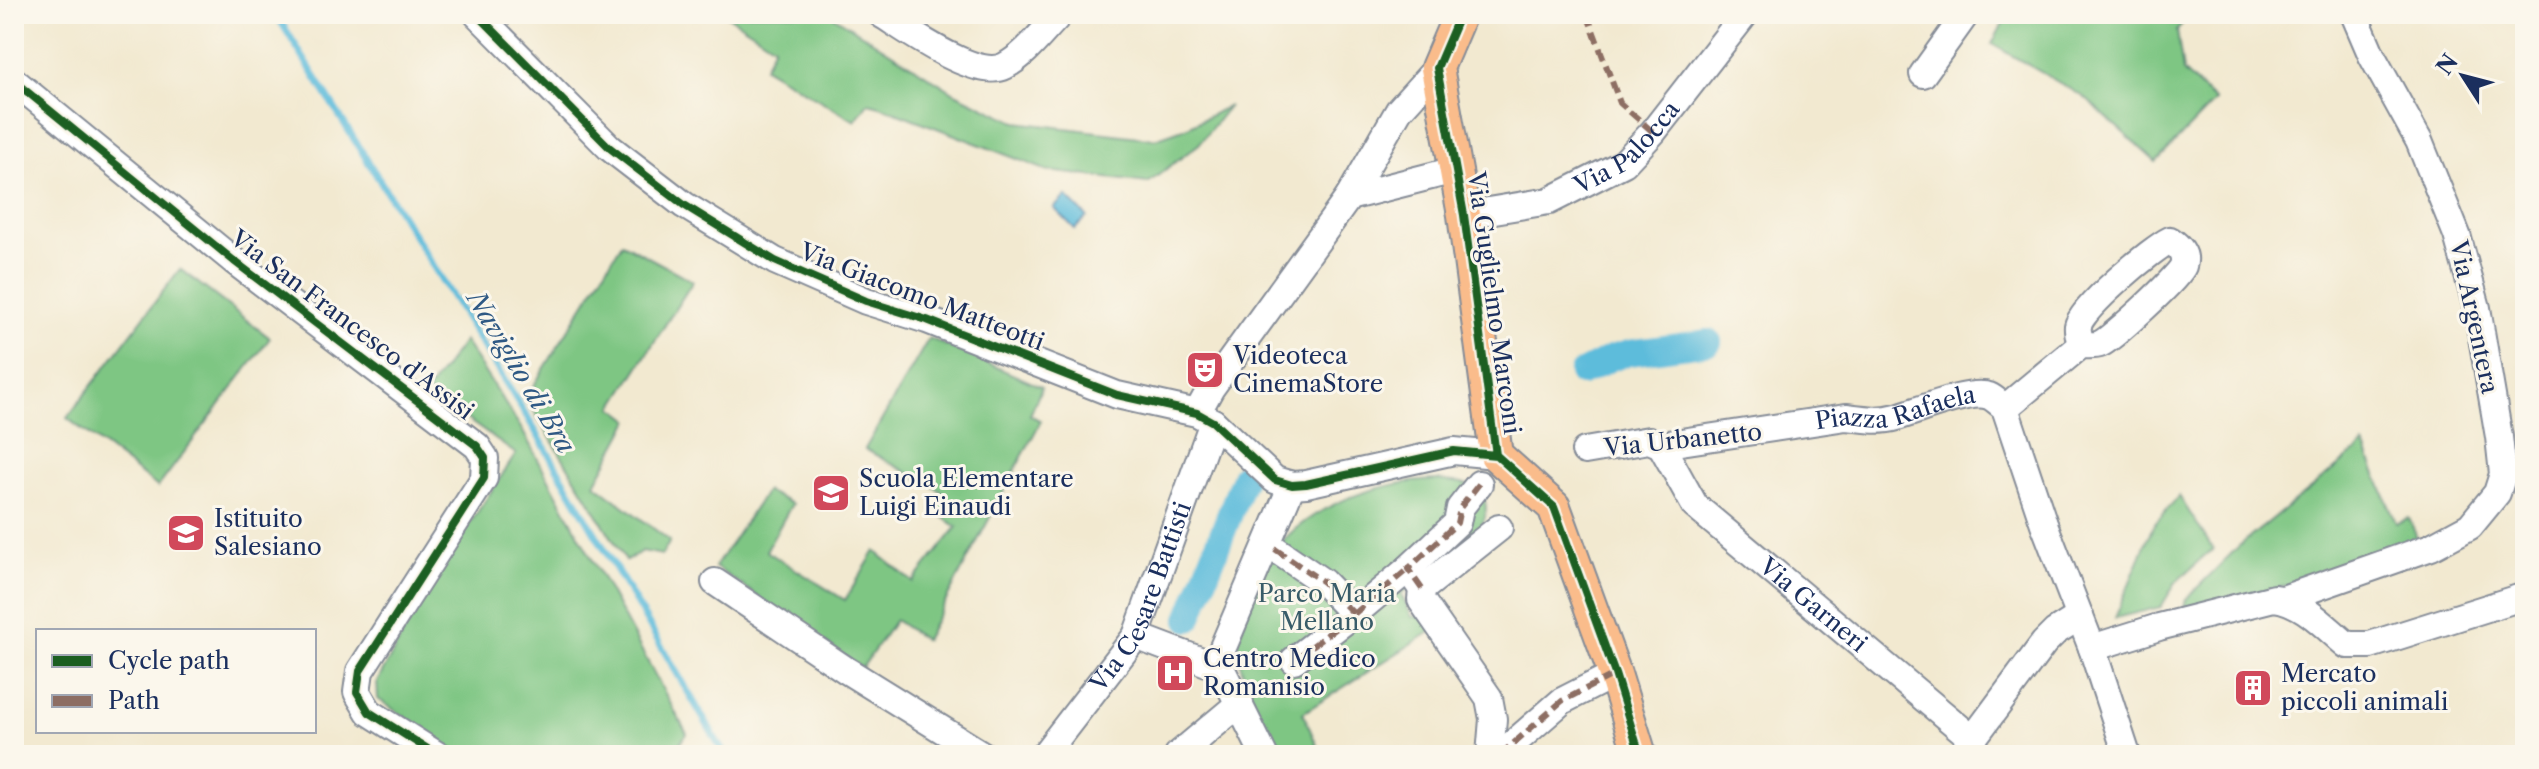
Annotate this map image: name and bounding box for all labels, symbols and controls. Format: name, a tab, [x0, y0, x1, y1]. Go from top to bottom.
north arrow	[2423, 36, 2503, 116]
text: N	[2431, 49, 2464, 80]
street label: Via Palocca	[1568, 95, 1686, 200]
street label: Via Guglielmo Marconi	[1462, 169, 1527, 436]
street label: Via San Francesco d'Assisi	[224, 223, 480, 426]
street label: Via Giacomo Matteotti	[795, 236, 1049, 357]
street label: Via Argentera	[2444, 237, 2505, 396]
water label: Naviglio di Bra	[459, 283, 582, 460]
place label: Videoteca CinemaStore	[1232, 341, 1383, 398]
theatre icon: Videoteca CinemaStore	[1184, 349, 1226, 391]
street label: Piazza Rafaela	[1813, 380, 1978, 435]
street label: Via Urbanetto	[1602, 417, 1763, 462]
place label: Scuola Elementare Luigi Einaudi	[859, 464, 1074, 521]
school or university icon: Scuola Elementare Luigi Einaudi	[810, 472, 852, 514]
street label: Via Cesare Battisti	[1083, 498, 1197, 698]
place label: Istituito Salesiano	[214, 504, 322, 561]
school or university icon: Istituito Salesiano	[165, 512, 207, 554]
street label: Via Garneri	[1753, 551, 1873, 658]
park label: Parco Maria Mellano	[1258, 579, 1397, 636]
legend	[36, 629, 316, 733]
place label: Centro Medico Romanisio	[1203, 644, 1376, 701]
text: Cycle path	[108, 646, 230, 675]
hospital icon: Centro Medico Romanisio	[1154, 652, 1196, 694]
place label: Mercato piccoli animali	[2281, 659, 2448, 716]
building icon: Mercato piccoli animali	[2232, 667, 2274, 709]
text: Path	[108, 686, 160, 715]

